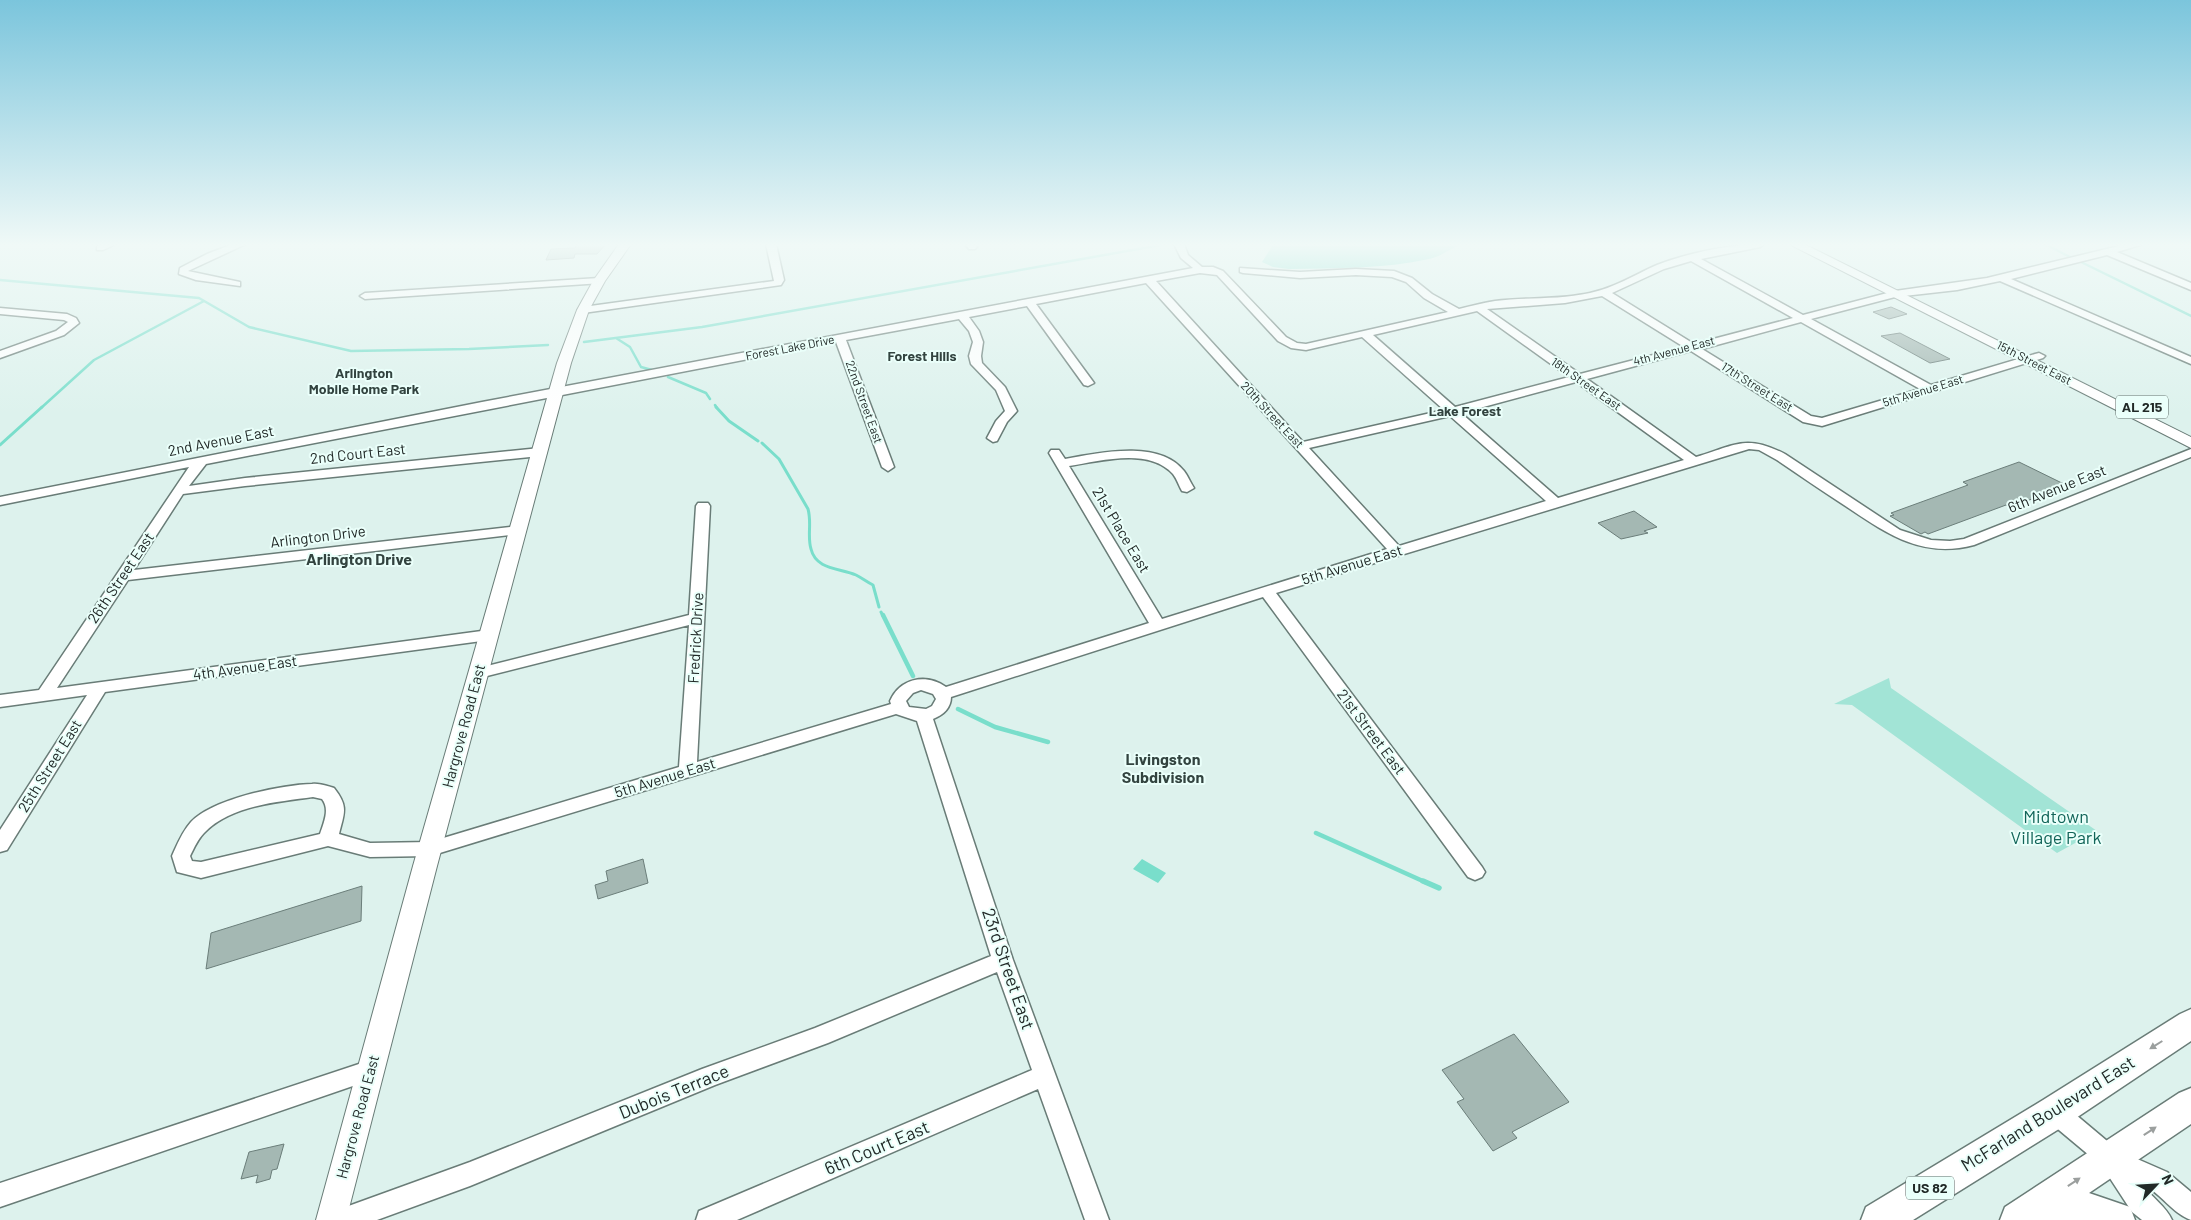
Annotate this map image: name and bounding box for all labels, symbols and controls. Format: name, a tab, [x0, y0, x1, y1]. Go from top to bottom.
street label: Forest Lake Drive	[744, 332, 835, 363]
street label: 4th Avenue East	[1631, 332, 1716, 368]
street label: 15th Street East	[1995, 337, 2074, 387]
district label: Forest Hills	[888, 347, 956, 364]
street label: 18th Street East	[1549, 354, 1624, 413]
street label: 22nd Street East	[844, 358, 886, 445]
street label: 17th Street East	[1719, 359, 1796, 414]
district label: Arlington Mobile Home Park	[309, 364, 420, 397]
street label: 5th Avenue East	[1881, 371, 1965, 409]
street label: 20th Street East	[1239, 378, 1307, 450]
road number: AL 215	[2116, 396, 2168, 418]
district label: Lake Forest	[1429, 402, 1501, 419]
street label: 2nd Avenue East	[166, 421, 275, 459]
street label: 2nd Court East	[309, 439, 407, 467]
street label: 6th Avenue East	[2005, 460, 2108, 516]
street label: 21st Place East	[1089, 483, 1155, 576]
street label: Arlington Drive	[269, 521, 367, 551]
street label: 26th Street East	[83, 529, 157, 626]
street label: 5th Avenue East	[1299, 540, 1404, 588]
district label: Arlington Drive	[306, 549, 412, 568]
street label: Fredrick Drive	[684, 592, 706, 684]
street label: 4th Avenue East	[192, 651, 298, 683]
street label: Hargrove Road East	[438, 662, 488, 790]
street label: 21st Street East	[1334, 685, 1410, 778]
street label: 25th Street East	[14, 716, 85, 815]
district label: Livingston Subdivision	[1122, 749, 1204, 786]
street label: 5th Avenue East	[612, 753, 717, 801]
park label: Midtown Village Park	[2011, 805, 2101, 848]
street label: 23rd Street East	[978, 905, 1040, 1032]
one-way arrow	[2150, 1041, 2163, 1050]
street label: McFarland Boulevard East	[1956, 1051, 2139, 1176]
street label: Hargrove Road East	[332, 1053, 382, 1181]
street label: Dubois Terrace	[615, 1059, 732, 1123]
street label: 6th Court East	[821, 1115, 932, 1179]
one-way arrow	[2144, 1127, 2157, 1136]
north arrow	[2131, 1160, 2181, 1210]
text: N	[2159, 1171, 2178, 1187]
road number: US 82	[1906, 1176, 1954, 1200]
one-way arrow	[2067, 1177, 2081, 1187]

